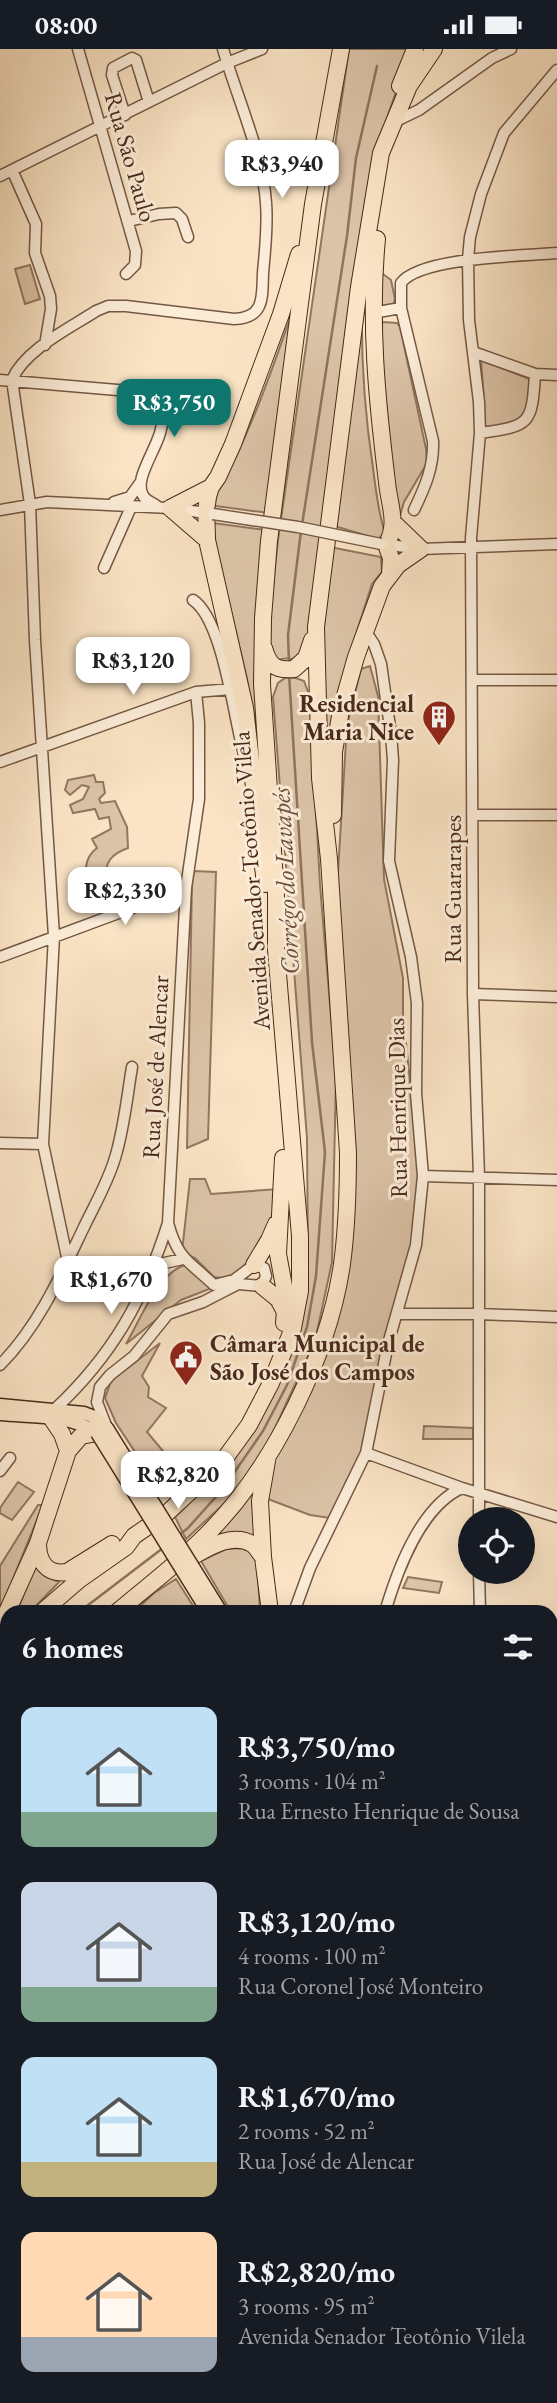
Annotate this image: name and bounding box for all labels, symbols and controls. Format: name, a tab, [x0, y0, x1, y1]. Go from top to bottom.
text: 08:00	[35, 8, 97, 42]
street label: Rua São Paulo	[98, 89, 164, 226]
pin: R$3,940	[217, 141, 347, 200]
text: R$3,940	[241, 148, 323, 178]
pin: R$3,750	[109, 379, 239, 439]
text: R$3,750	[133, 387, 215, 417]
pin: R$3,120	[68, 637, 198, 697]
text: R$3,120	[92, 645, 174, 675]
place label: Residencial Maria Nice	[299, 688, 414, 747]
building icon: Residencial Maria Nice	[420, 698, 458, 747]
street label: Avenida Senador Teotônio Vilela	[225, 730, 277, 1033]
water label: Corrégo do Lavapés	[263, 786, 307, 976]
street label: Rua Guararapes	[437, 815, 468, 963]
pin: R$2,330	[60, 867, 190, 927]
text: R$2,330	[84, 875, 166, 905]
street label: Rua José de Alencar	[135, 974, 175, 1160]
street label: Rua Henrique Dias	[380, 1018, 414, 1198]
pin: R$1,670	[46, 1257, 176, 1316]
text: R$1,670	[70, 1264, 152, 1294]
place label: Câmara Municipal de São José dos Campos	[210, 1328, 425, 1387]
public building icon: Câmara Municipal de São José dos Campos	[167, 1338, 205, 1387]
pin: R$2,820	[113, 1451, 243, 1511]
text: R$2,820	[137, 1459, 219, 1489]
map controls	[458, 1507, 535, 1584]
button: locate	[458, 1507, 535, 1584]
text: 6 homes	[21, 1628, 123, 1667]
icon: filters	[499, 1628, 537, 1666]
text: R$3,750/mo	[238, 1727, 395, 1766]
icon: home	[77, 1735, 161, 1819]
text: 3 rooms · 104 m²	[238, 1766, 386, 1796]
text: Rua Ernesto Henrique de Sousa	[238, 1796, 519, 1826]
text: R$3,120/mo	[238, 1902, 395, 1941]
icon: home	[77, 1910, 161, 1994]
text: 4 rooms · 100 m²	[238, 1941, 386, 1971]
text: Rua Coronel José Monteiro	[238, 1971, 483, 2001]
text: R$1,670/mo	[238, 2077, 395, 2116]
icon: home	[77, 2085, 161, 2169]
text: 2 rooms · 52 m²	[238, 2116, 375, 2146]
text: Rua José de Alencar	[238, 2146, 414, 2176]
text: R$2,820/mo	[238, 2252, 395, 2291]
icon: home	[77, 2260, 161, 2344]
text: 3 rooms · 95 m²	[238, 2291, 375, 2321]
text: Avenida Senador Teotônio Vilela	[238, 2321, 526, 2351]

